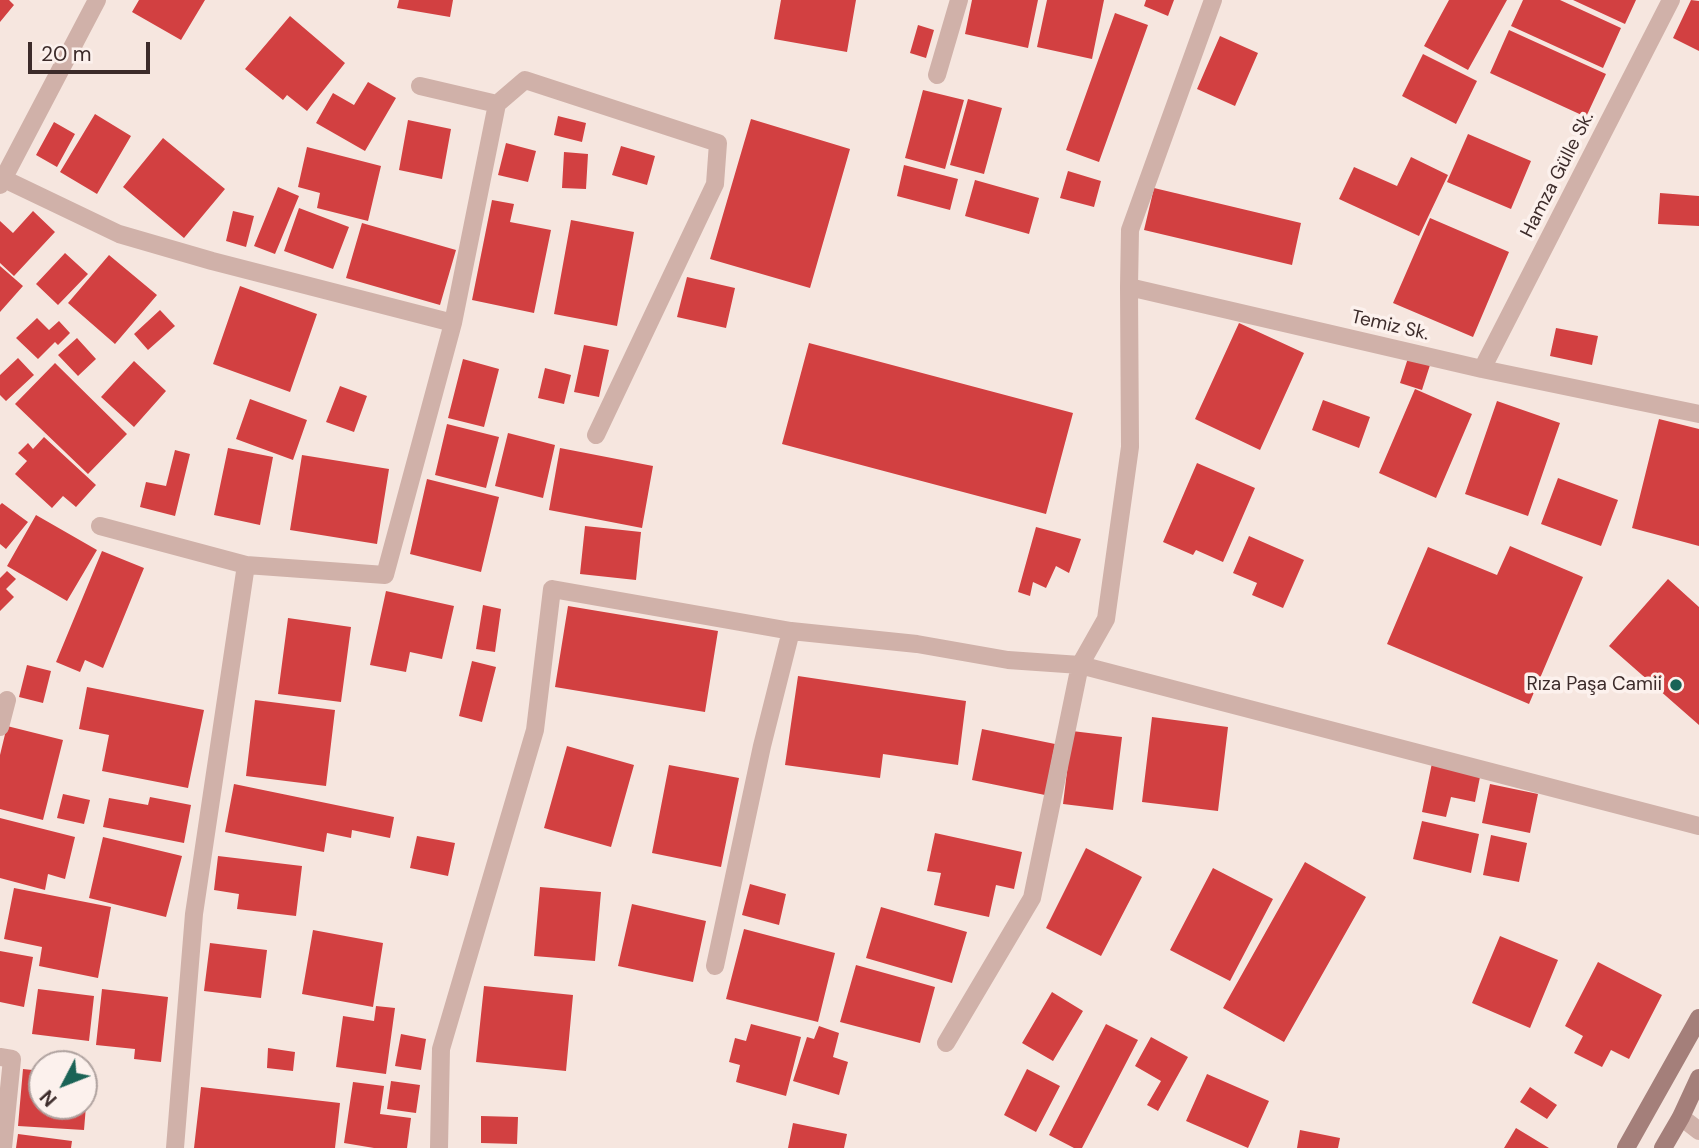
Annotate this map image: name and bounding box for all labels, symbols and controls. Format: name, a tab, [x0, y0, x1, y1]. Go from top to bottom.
scale bar	[32, 28, 154, 72]
text: 20 m	[41, 40, 92, 68]
street label: Hamza Gülle Sk.	[1516, 108, 1600, 242]
street label: Temiz Sk.	[1349, 306, 1431, 346]
place label: Rıza Paşa Camii	[1527, 674, 1662, 696]
marker: Rıza Paşa Camii	[1668, 677, 1684, 693]
north arrow	[28, 1050, 98, 1120]
text: N	[35, 1085, 62, 1112]

